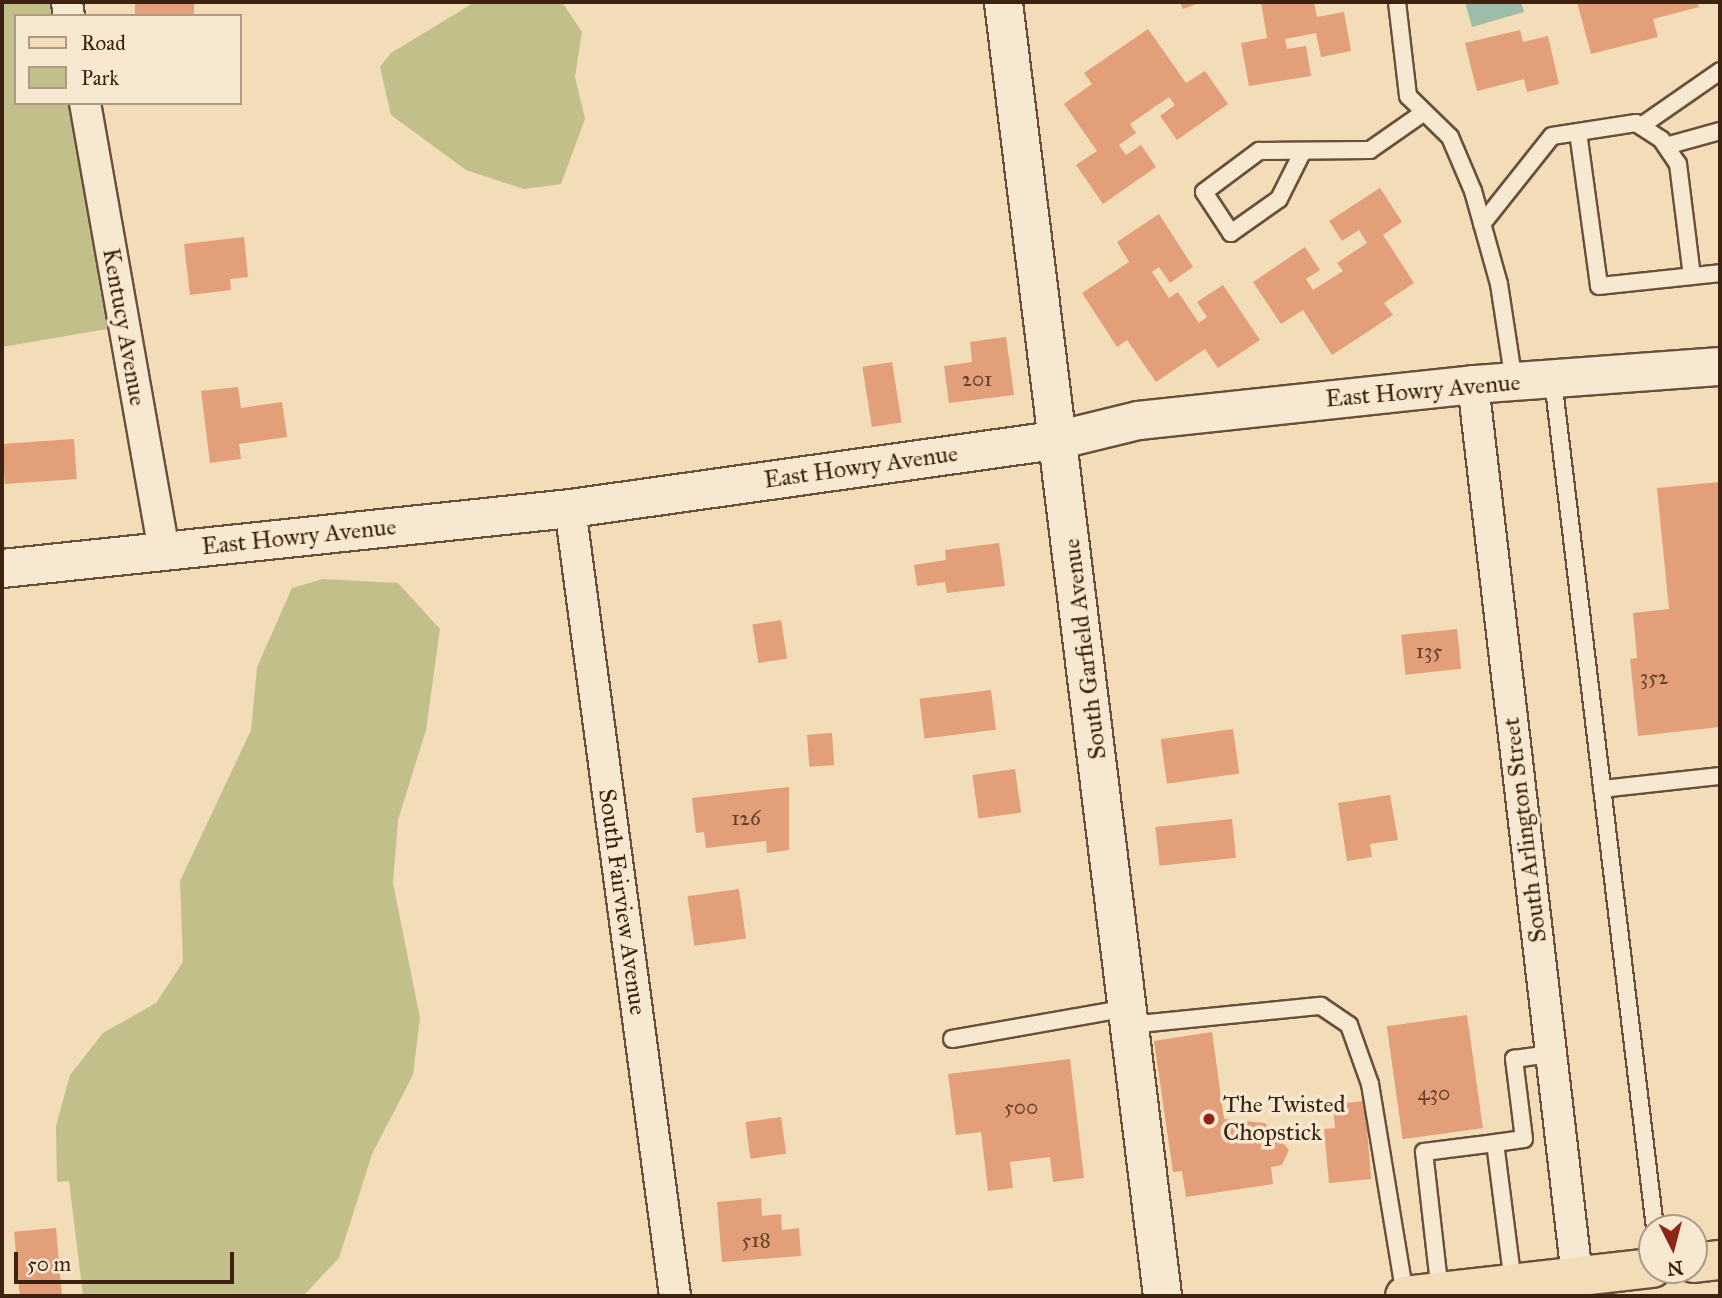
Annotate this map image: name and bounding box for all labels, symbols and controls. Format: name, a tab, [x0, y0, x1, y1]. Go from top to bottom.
legend	[14, 14, 242, 105]
text: Road	[81, 30, 126, 56]
text: Park	[81, 65, 119, 91]
street label: Kentucy Avenue	[96, 246, 152, 408]
house number: 201	[962, 366, 992, 392]
street label: East Howry Avenue	[1324, 368, 1522, 414]
street label: East Howry Avenue	[762, 439, 960, 495]
street label: East Howry Avenue	[200, 512, 398, 562]
street label: South Garfield Avenue	[1057, 537, 1113, 761]
house number: 135	[1416, 638, 1442, 664]
house number: 352	[1640, 664, 1668, 690]
street label: South Arlington Street	[1497, 716, 1553, 944]
street label: South Fairview Avenue	[592, 787, 652, 1017]
house number: 126	[731, 805, 761, 831]
house number: 430	[1418, 1080, 1450, 1106]
place label: The Twisted Chopstick	[1223, 1091, 1346, 1147]
house number: 500	[1004, 1094, 1038, 1120]
marker: The Twisted Chopstick	[1201, 1111, 1217, 1127]
north arrow	[1638, 1214, 1708, 1284]
house number: 518	[741, 1227, 771, 1253]
scale bar	[18, 1238, 238, 1282]
text: 50 m	[27, 1251, 71, 1277]
text: N	[1666, 1256, 1684, 1281]

